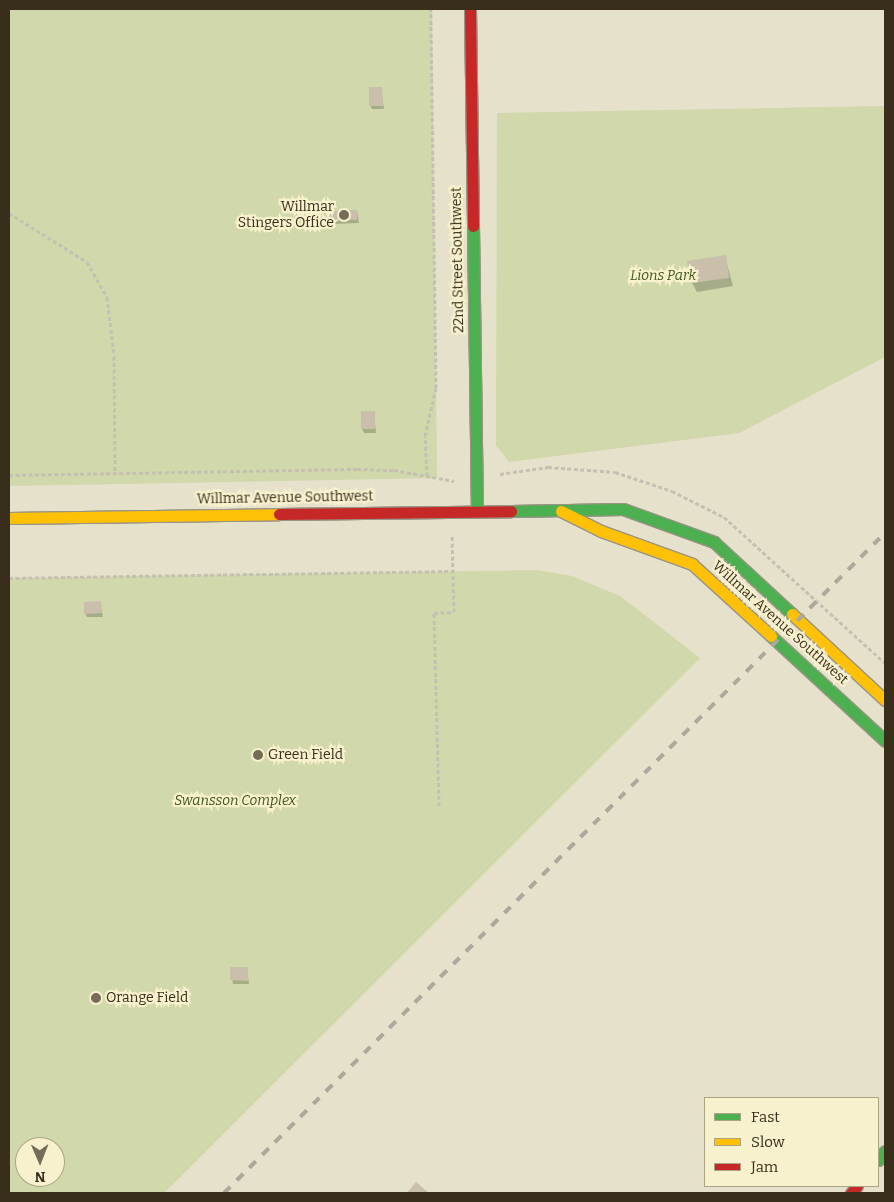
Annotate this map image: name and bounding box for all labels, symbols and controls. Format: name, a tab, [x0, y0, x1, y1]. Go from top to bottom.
street label: 22nd Street Southwest	[448, 187, 468, 333]
place label: Willmar Stingers Office	[238, 199, 334, 232]
marker: Willmar Stingers Office	[338, 209, 350, 221]
park label: Lions Park	[630, 268, 696, 284]
street label: Willmar Avenue Southwest	[197, 488, 373, 508]
street label: Willmar Avenue Southwest	[709, 558, 851, 688]
place label: Green Field	[268, 747, 343, 763]
marker: Green Field	[252, 749, 264, 761]
park label: Swansson Complex	[174, 793, 296, 809]
place label: Orange Field	[106, 990, 188, 1006]
marker: Orange Field	[90, 992, 102, 1004]
legend	[704, 1097, 879, 1187]
text: Fast	[751, 1108, 780, 1126]
text: Slow	[751, 1133, 785, 1151]
north arrow	[15, 1137, 65, 1187]
text: Jam	[751, 1158, 778, 1176]
text: N	[35, 1168, 46, 1185]

